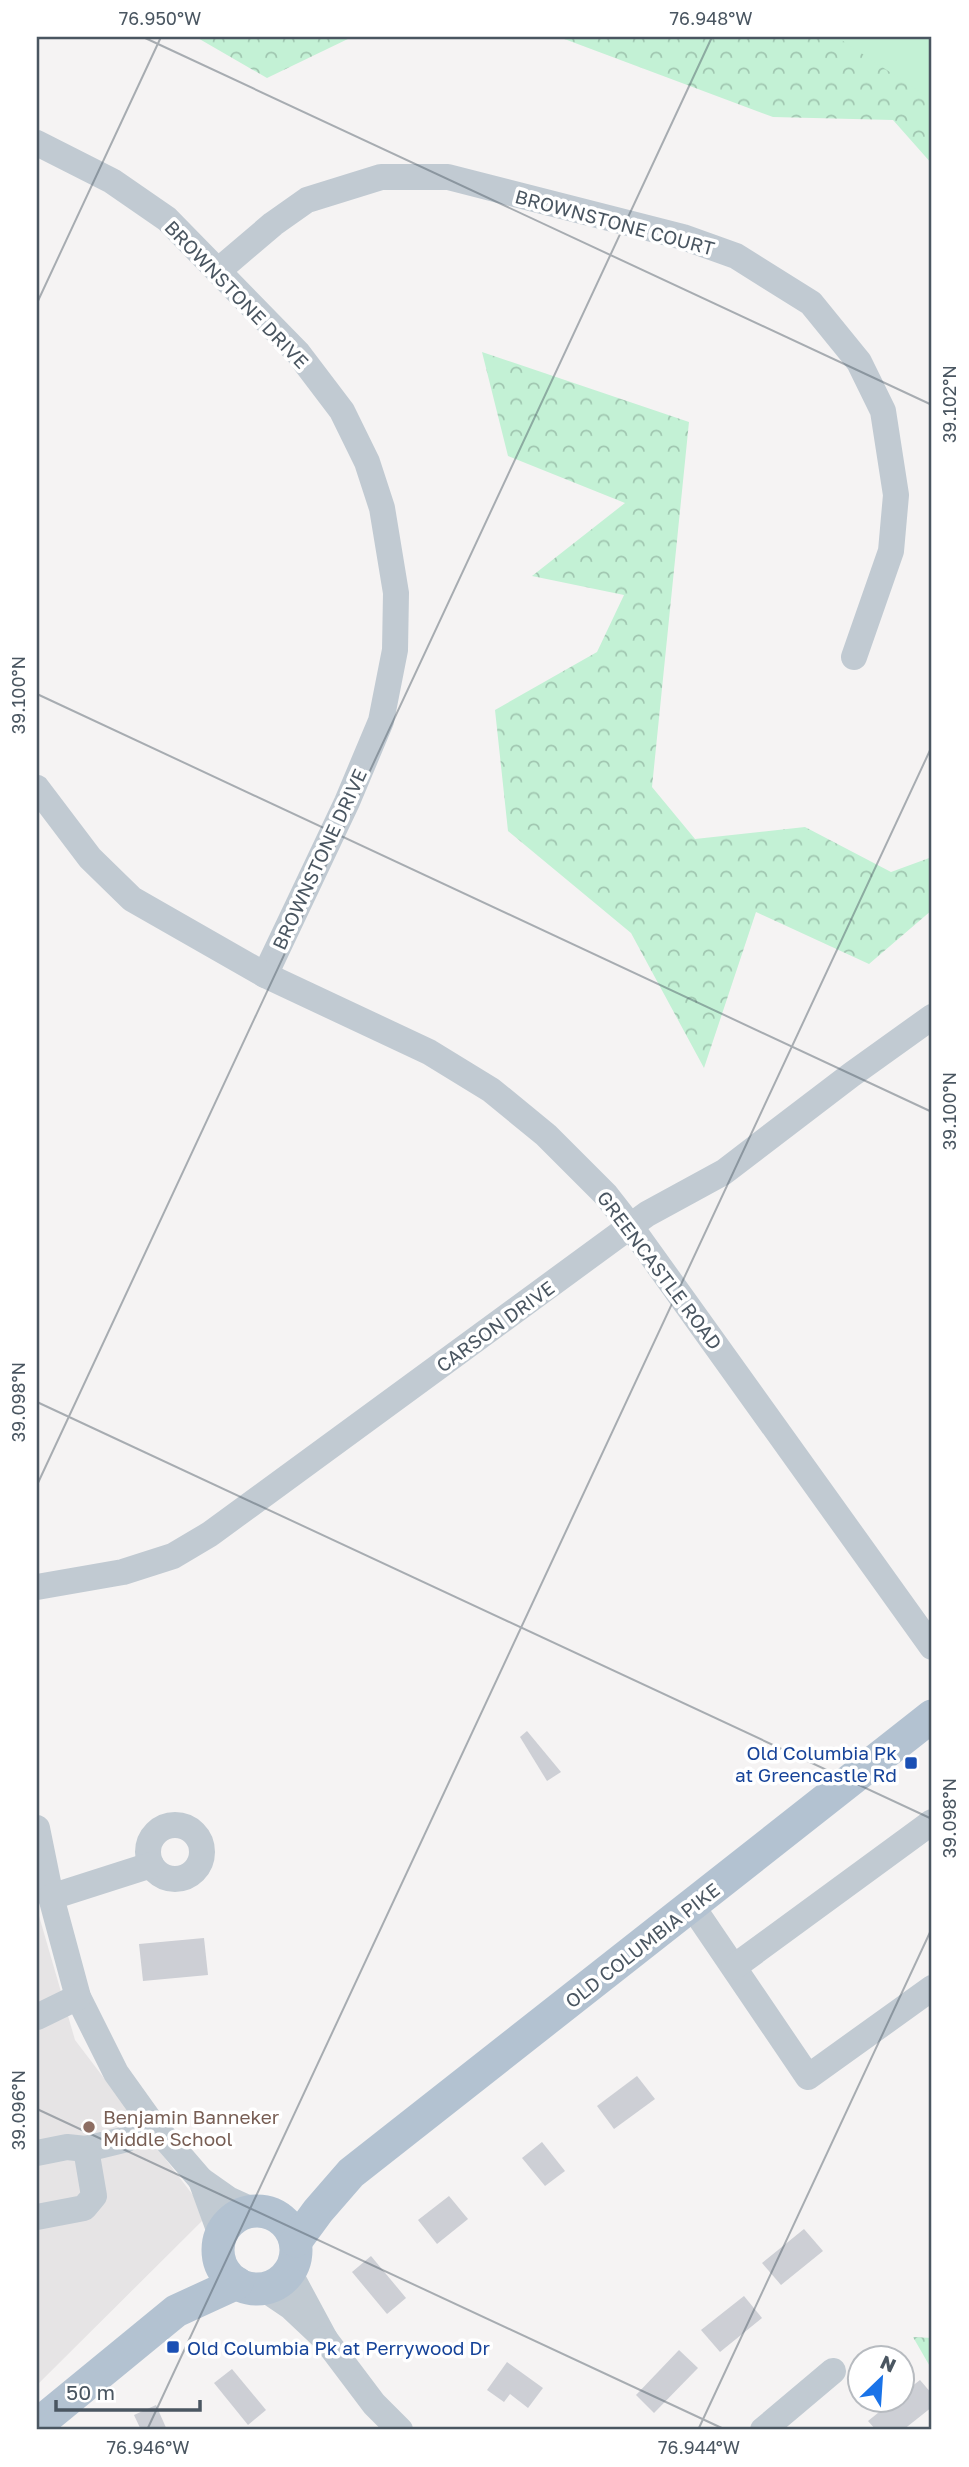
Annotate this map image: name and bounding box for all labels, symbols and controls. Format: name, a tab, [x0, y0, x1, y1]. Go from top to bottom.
text: 76.950°W	[119, 7, 201, 29]
text: 76.948°W	[670, 7, 752, 29]
street label: BROWNSTONE COURT	[513, 184, 718, 260]
street label: BROWNSTONE DRIVE	[160, 215, 314, 373]
text: 39.102°N	[938, 365, 960, 443]
text: 39.100°N	[7, 656, 29, 734]
street label: BROWNSTONE DRIVE	[267, 765, 371, 953]
text: 39.100°N	[938, 1072, 960, 1150]
street label: GREENCASTLE ROAD	[593, 1186, 727, 1354]
street label: CARSON DRIVE	[432, 1276, 558, 1376]
text: 39.098°N	[7, 1362, 29, 1442]
place label: Old Columbia Pk at Greencastle Rd	[735, 1741, 897, 1786]
marker: Old Columbia Pk at Greencastle Rd	[903, 1755, 919, 1771]
text: 39.098°N	[938, 1778, 960, 1858]
street label: OLD COLUMBIA PIKE	[560, 1878, 724, 2012]
text: 39.096°N	[7, 2070, 29, 2150]
place label: Benjamin Banneker Middle School	[103, 2105, 280, 2150]
marker: Benjamin Banneker Middle School	[81, 2119, 97, 2135]
place label: Old Columbia Pk at Perrywood Dr	[187, 2336, 491, 2359]
marker: Old Columbia Pk at Perrywood Dr	[165, 2339, 181, 2355]
north arrow	[846, 2344, 916, 2414]
text: N	[877, 2350, 900, 2377]
scale bar	[56, 2369, 200, 2413]
text: 50 m	[66, 2379, 115, 2405]
text: 76.946°W	[107, 2436, 189, 2458]
text: 76.944°W	[658, 2436, 740, 2458]

